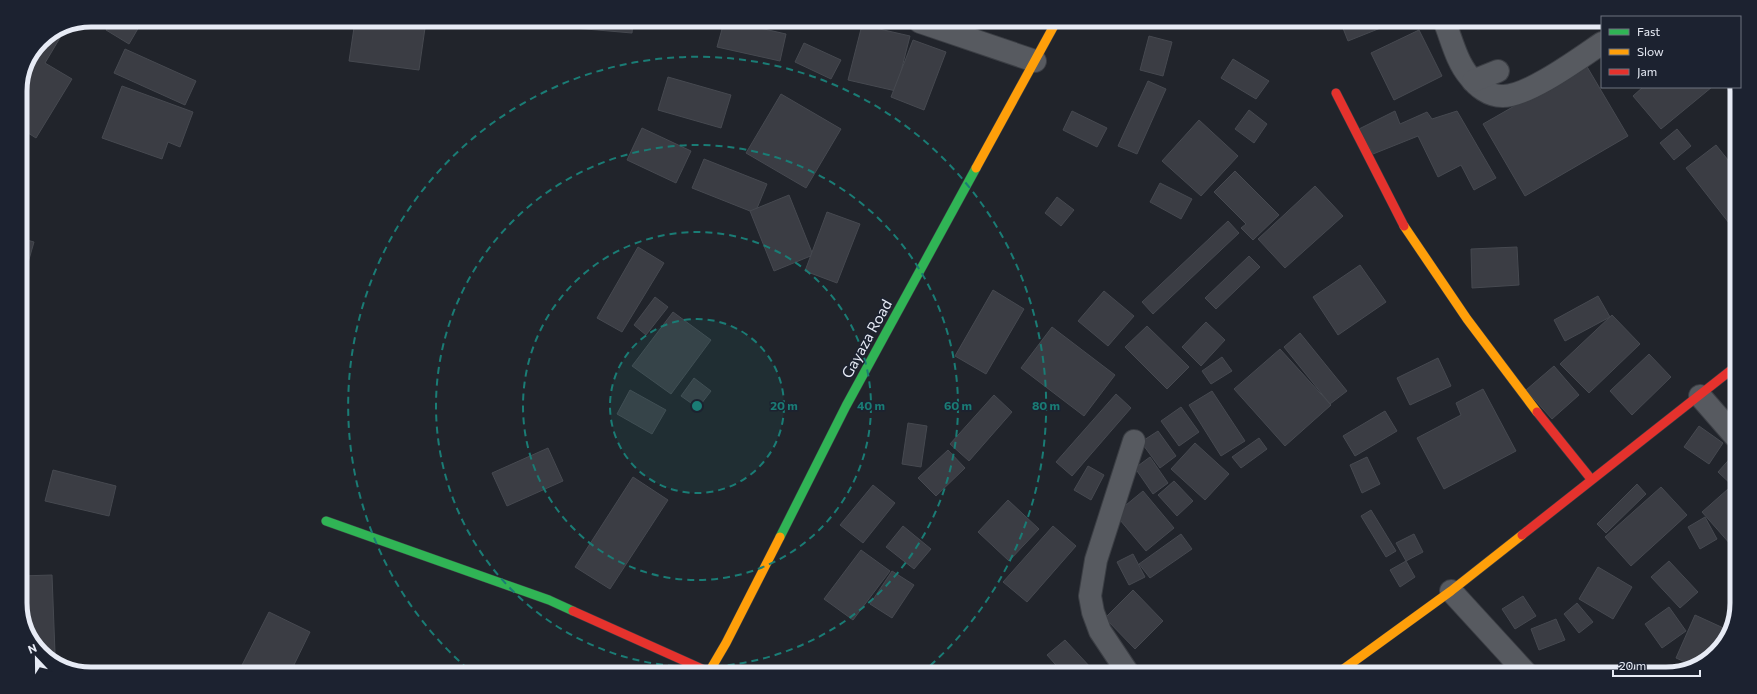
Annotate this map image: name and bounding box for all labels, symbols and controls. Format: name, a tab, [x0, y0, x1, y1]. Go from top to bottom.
legend	[1601, 16, 1741, 88]
text: Fast	[1637, 24, 1660, 38]
text: Slow	[1637, 44, 1664, 58]
text: Jam	[1637, 64, 1657, 79]
street label: Gayaza Road	[837, 296, 895, 381]
text: 20 m	[770, 398, 798, 412]
text: 40 m	[857, 398, 885, 412]
text: 60 m	[944, 398, 972, 412]
text: 80 m	[1032, 398, 1060, 412]
centre of rings	[690, 399, 704, 413]
north arrow	[16, 638, 56, 678]
text: N	[26, 641, 38, 656]
scale bar	[1613, 652, 1700, 678]
text: 20 m	[1619, 658, 1646, 672]

